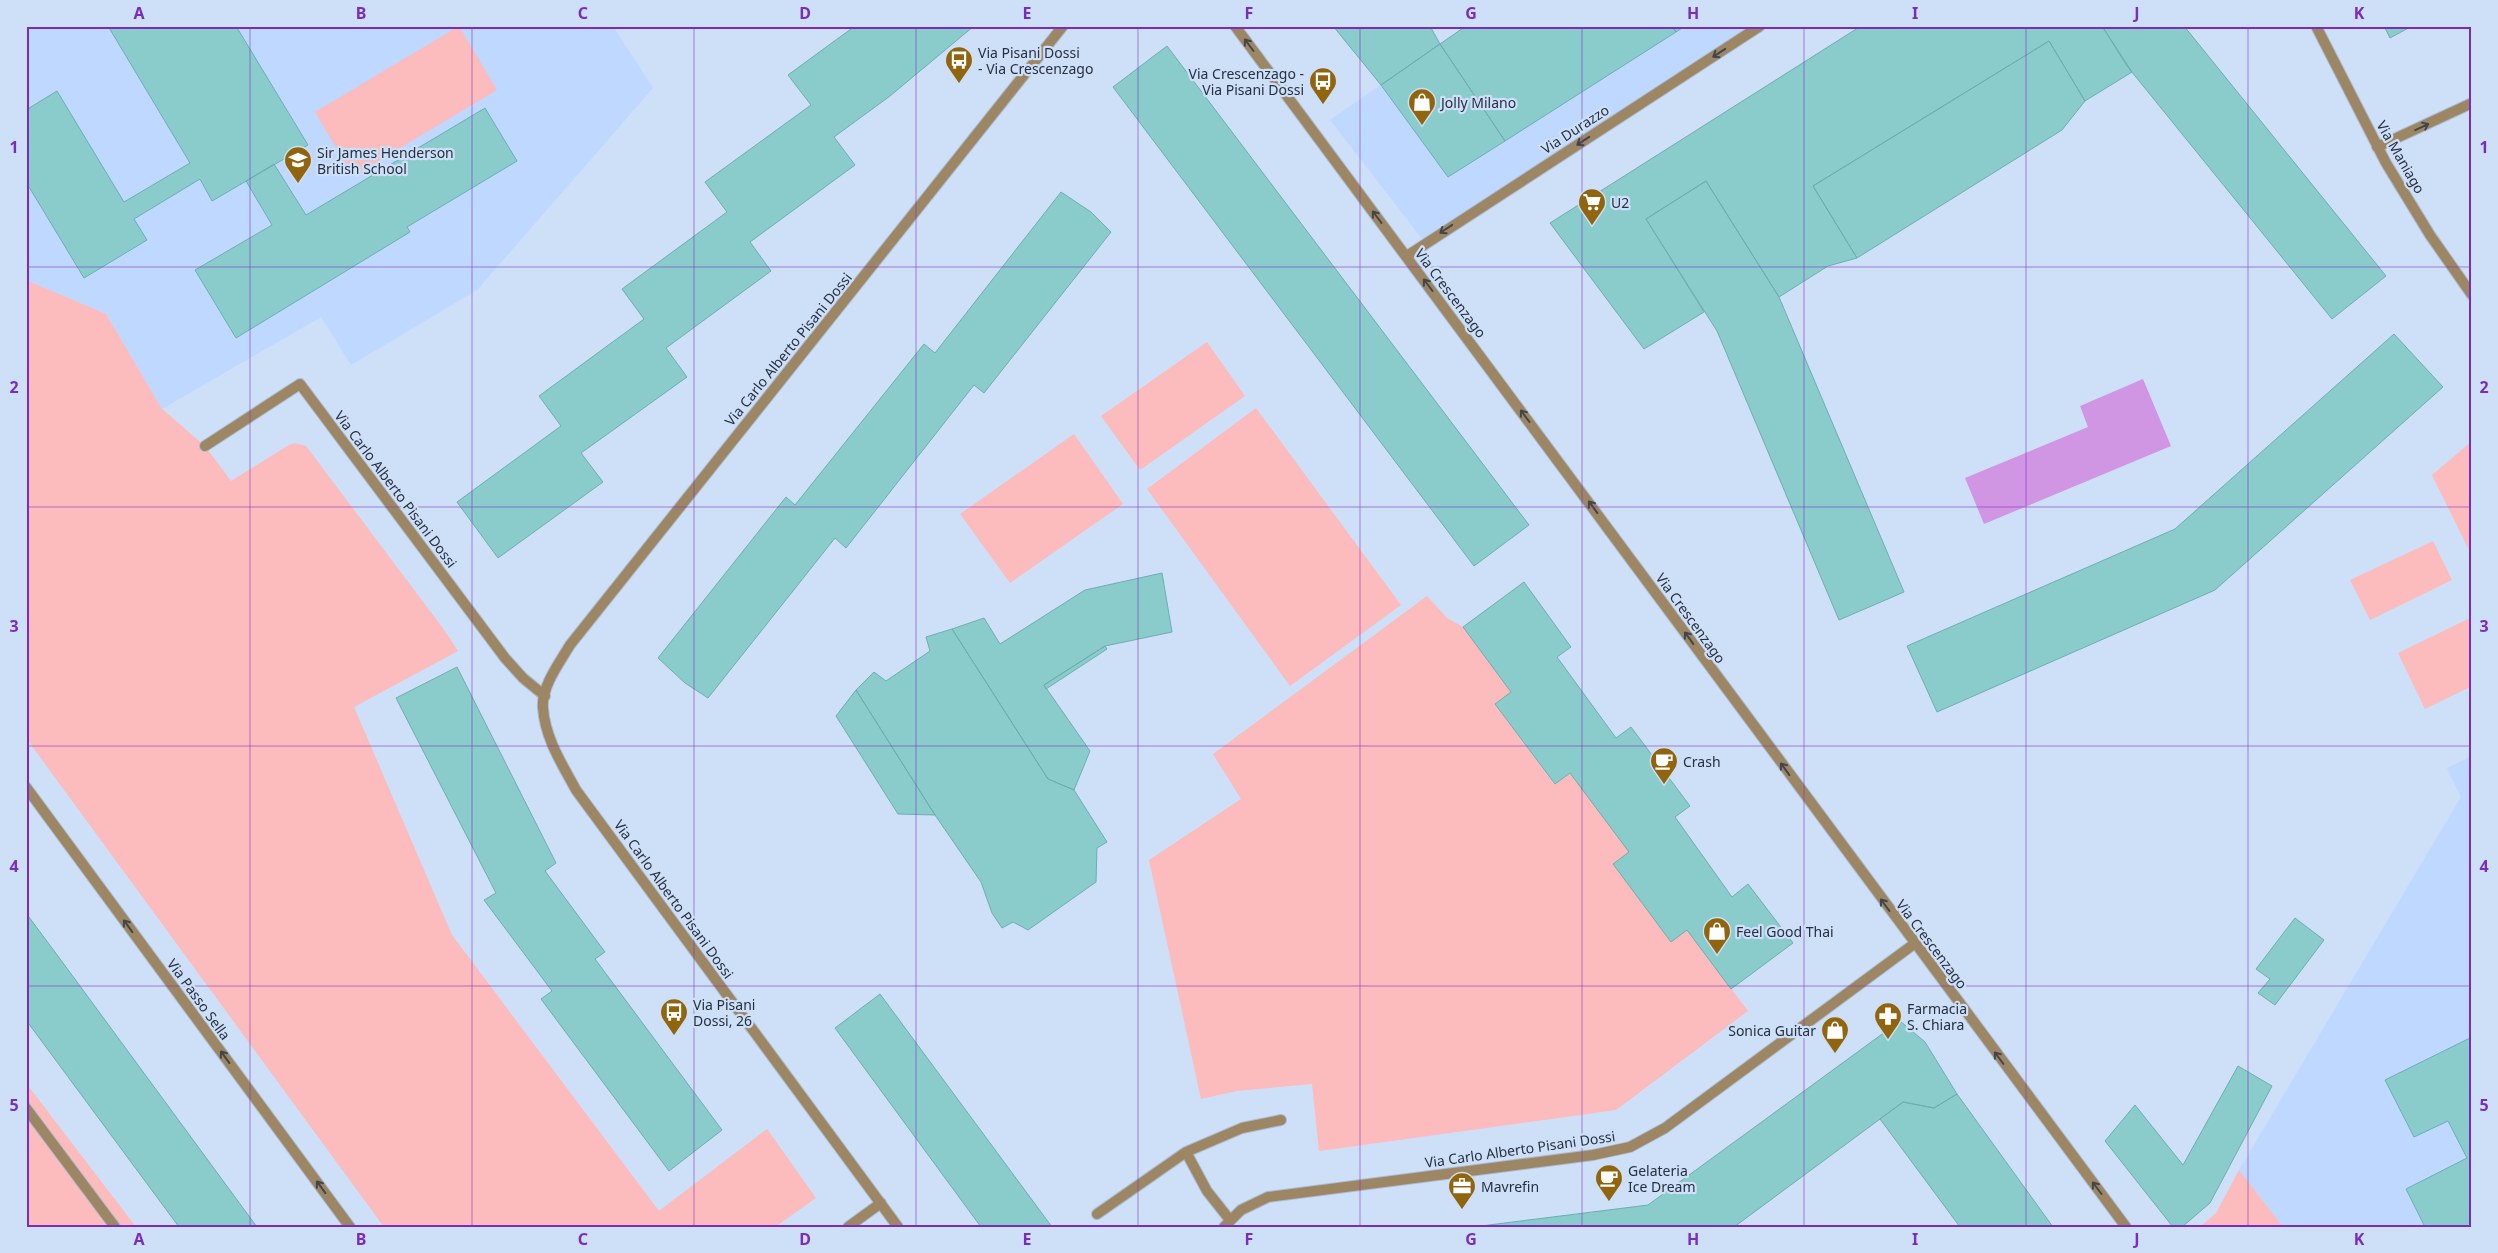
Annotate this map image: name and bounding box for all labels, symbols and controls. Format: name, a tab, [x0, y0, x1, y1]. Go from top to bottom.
text: A	[133, 2, 145, 24]
text: B	[356, 2, 366, 24]
text: C	[578, 2, 588, 24]
text: D	[799, 2, 811, 24]
text: E	[1023, 2, 1032, 24]
text: F	[1245, 2, 1253, 24]
text: G	[1465, 2, 1477, 24]
text: H	[1687, 2, 1699, 24]
text: I	[1912, 2, 1918, 24]
text: J	[2132, 2, 2140, 24]
text: K	[2354, 2, 2365, 24]
one-way arrow	[1243, 39, 1254, 52]
place label: Via Pisani Dossi - Via Crescenzago	[978, 43, 1093, 78]
bus stop icon: Via Pisani Dossi - Via Crescenzago	[944, 45, 974, 84]
one-way arrow	[1712, 47, 1726, 58]
place label: Via Crescenzago - Via Pisani Dossi	[1189, 64, 1304, 99]
bus stop icon: Via Crescenzago - Via Pisani Dossi	[1308, 66, 1338, 105]
shop icon: Jolly Milano	[1407, 87, 1437, 126]
place label: Jolly Milano	[1439, 93, 1516, 112]
street label: Via Durazzo	[1537, 100, 1613, 158]
street label: Via Maniago	[2372, 117, 2430, 197]
one-way arrow	[2414, 121, 2429, 131]
text: 1	[9, 136, 19, 158]
one-way arrow	[1576, 136, 1590, 146]
text: 1	[2479, 136, 2489, 158]
place label: Sir James Henderson British School	[317, 143, 454, 178]
school or university icon: Sir James Henderson British School	[283, 145, 313, 184]
supermarket icon: U2	[1577, 187, 1607, 226]
place label: U2	[1611, 193, 1629, 212]
one-way arrow	[1372, 211, 1383, 224]
one-way arrow	[1440, 225, 1454, 235]
street label: Via Crescenzago	[1411, 244, 1491, 342]
street label: Via Carlo Alberto Pisani Dossi	[720, 268, 856, 430]
one-way arrow	[1423, 279, 1434, 292]
text: 2	[9, 376, 19, 398]
text: 2	[2479, 376, 2489, 398]
street label: Via Carlo Alberto Pisani Dossi	[331, 407, 461, 571]
one-way arrow	[1520, 410, 1531, 423]
one-way arrow	[1587, 501, 1598, 514]
street label: Via Crescenzago	[1652, 569, 1730, 667]
text: 3	[9, 615, 19, 637]
text: 3	[2479, 615, 2489, 637]
one-way arrow	[1683, 632, 1694, 645]
cafe icon: Crash	[1649, 746, 1679, 785]
place label: Crash	[1683, 752, 1721, 771]
one-way arrow	[1779, 763, 1790, 776]
street label: Via Carlo Alberto Pisani Dossi	[610, 816, 738, 982]
text: 4	[9, 855, 19, 877]
text: 4	[2479, 855, 2489, 877]
street label: Via Crescenzago	[1892, 895, 1972, 993]
one-way arrow	[1880, 899, 1891, 912]
shop icon: Feel Good Thai	[1702, 916, 1732, 955]
one-way arrow	[123, 920, 134, 933]
place label: Feel Good Thai	[1736, 922, 1834, 941]
street label: Via Passo Sella	[163, 955, 235, 1043]
place label: Via Pisani Dossi, 26	[693, 995, 755, 1030]
bus stop icon: Via Pisani Dossi, 26	[659, 997, 689, 1036]
place label: Farmacia S. Chiara	[1907, 999, 1967, 1034]
pharmacy icon: Farmacia S. Chiara	[1873, 1001, 1903, 1040]
shop icon: Sonica Guitar	[1820, 1015, 1850, 1054]
place label: Sonica Guitar	[1728, 1021, 1816, 1040]
one-way arrow	[220, 1050, 230, 1064]
one-way arrow	[1994, 1052, 2005, 1065]
text: 5	[9, 1094, 19, 1116]
text: 5	[2479, 1094, 2489, 1116]
street label: Via Carlo Alberto Pisani Dossi	[1424, 1126, 1616, 1172]
place label: Gelateria Ice Dream	[1628, 1161, 1696, 1196]
cafe icon: Gelateria Ice Dream	[1594, 1163, 1624, 1202]
office icon: Mavrefin	[1447, 1171, 1477, 1210]
place label: Mavrefin	[1481, 1177, 1539, 1196]
one-way arrow	[316, 1181, 326, 1195]
one-way arrow	[2092, 1181, 2102, 1195]
text: A	[133, 1228, 145, 1250]
text: B	[356, 1228, 366, 1250]
text: C	[578, 1228, 588, 1250]
text: D	[799, 1228, 811, 1250]
text: E	[1023, 1228, 1032, 1250]
text: F	[1245, 1228, 1253, 1250]
text: G	[1465, 1228, 1477, 1250]
text: H	[1687, 1228, 1699, 1250]
text: I	[1912, 1228, 1918, 1250]
text: J	[2132, 1228, 2140, 1250]
text: K	[2354, 1228, 2365, 1250]

